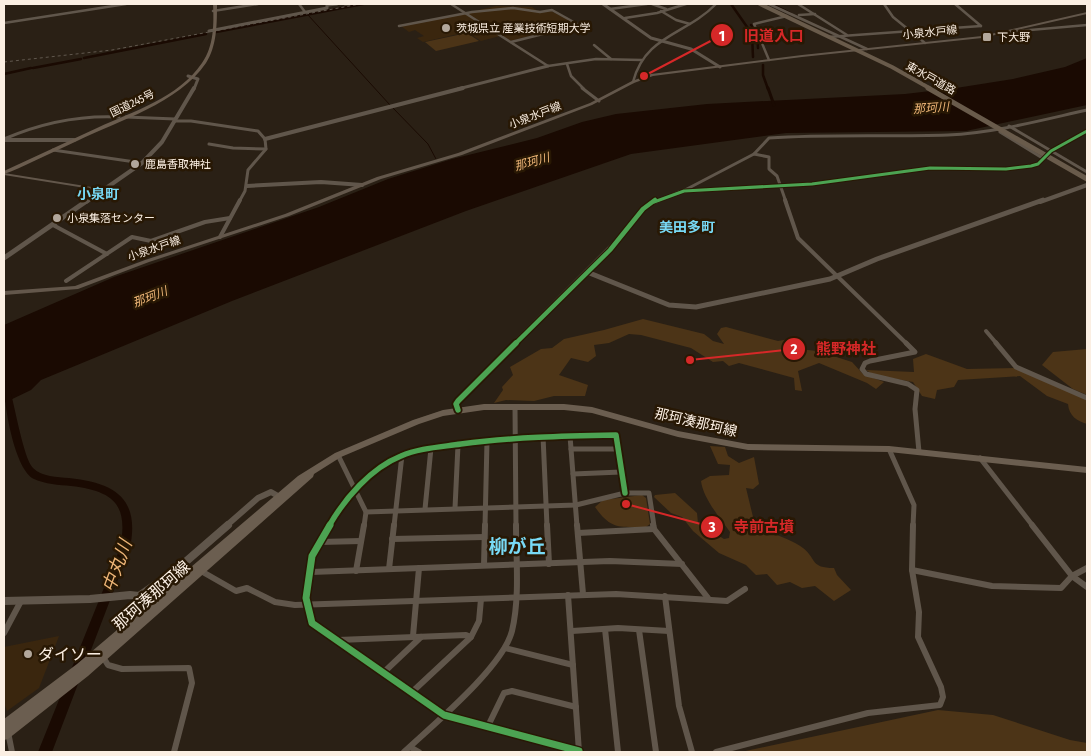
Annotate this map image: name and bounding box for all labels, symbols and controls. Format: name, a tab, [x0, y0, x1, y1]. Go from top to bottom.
callout: 旧道入口	[709, 20, 814, 50]
marker: 茨城県立 産業技術短期大学	[440, 22, 452, 34]
place label: 茨城県立 産業技術短期大学	[456, 22, 591, 35]
street label: 小泉水戸線	[902, 23, 958, 42]
text: 1	[719, 27, 725, 45]
text: 旧道入口	[744, 27, 804, 45]
marker: 下大野	[981, 31, 993, 43]
place label: 下大野	[997, 31, 1030, 44]
street label: 東水戸道路	[904, 59, 958, 97]
street label: 国道245号	[108, 87, 157, 120]
street label: 小泉水戸線	[507, 100, 563, 131]
water label: 那珂川	[913, 100, 951, 116]
water label: 那珂川	[513, 150, 553, 174]
marker: 鹿島香取神社	[129, 158, 141, 170]
place label: 鹿島香取神社	[145, 158, 211, 171]
district label: 小泉町	[77, 186, 119, 203]
marker: 小泉集落センター	[51, 212, 63, 224]
place label: 小泉集落センター	[67, 212, 155, 225]
district label: 美田多町	[659, 219, 715, 236]
street label: 小泉水戸線	[126, 233, 182, 264]
water label: 那珂川	[131, 283, 171, 310]
callout: 熊野神社	[781, 334, 886, 364]
text: 2	[790, 340, 798, 358]
text: 熊野神社	[816, 340, 876, 358]
street label: 那珂湊那珂線	[653, 405, 739, 440]
callout: 寺前古墳	[699, 512, 804, 542]
text: 3	[707, 518, 716, 536]
text: 寺前古墳	[734, 518, 794, 536]
water label: 中丸川	[97, 535, 137, 595]
district label: 柳が丘	[488, 535, 546, 558]
street label: 那珂湊那珂線	[109, 557, 194, 634]
place label: ダイソー	[38, 645, 102, 664]
marker: ダイソー	[22, 648, 34, 660]

